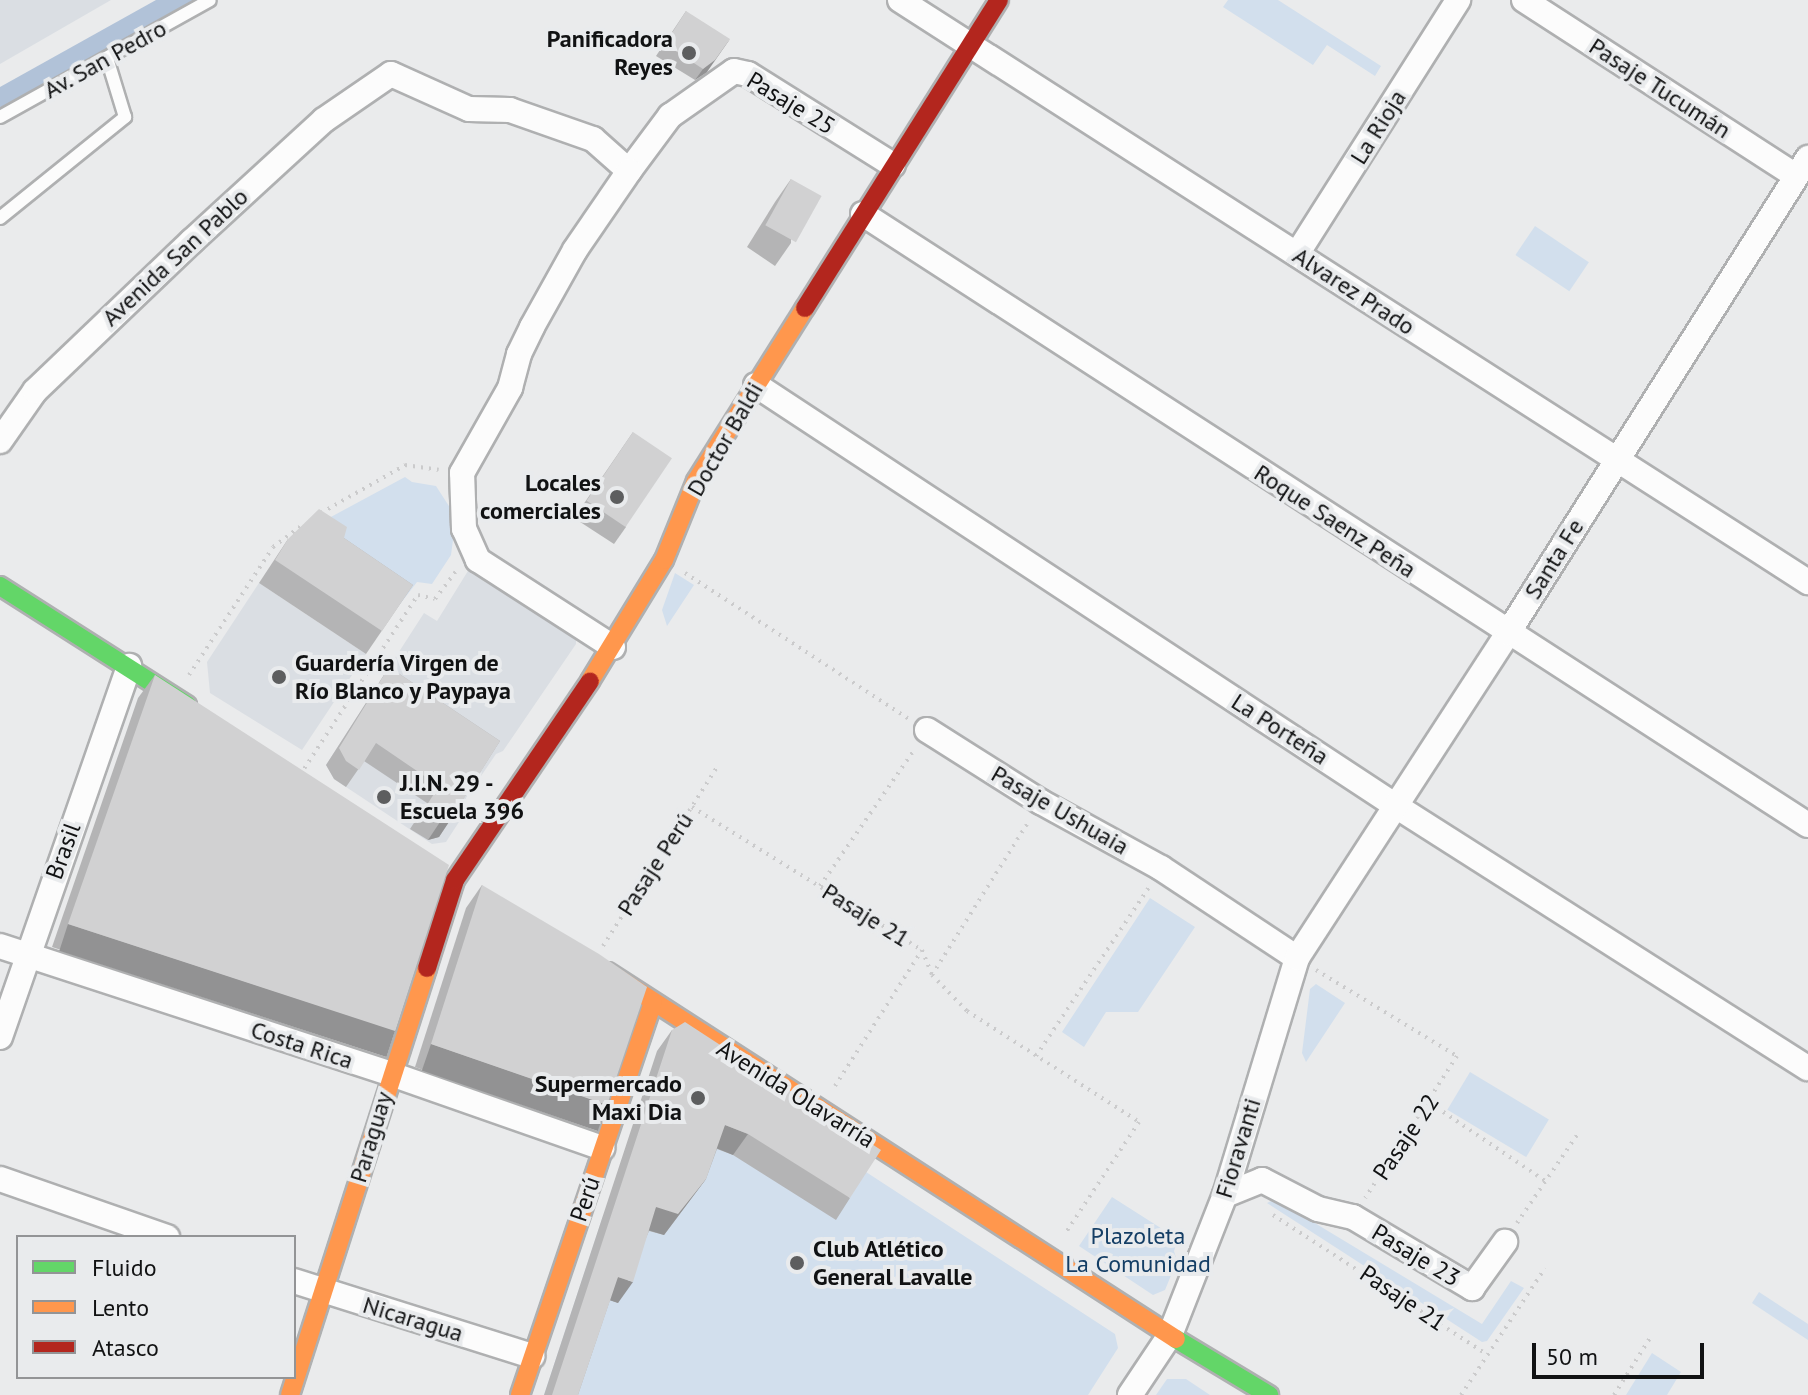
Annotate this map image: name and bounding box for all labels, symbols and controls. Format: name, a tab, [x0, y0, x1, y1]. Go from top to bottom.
street label: Av. San Pedro	[38, 13, 172, 105]
place label: Panificadora Reyes	[547, 25, 673, 81]
street label: Pasaje Tucumán	[1584, 31, 1736, 145]
marker: Panificadora Reyes	[680, 44, 698, 62]
street label: Pasaje 25	[742, 66, 840, 140]
street label: La Rioja	[1344, 85, 1412, 169]
street label: Avenida San Pablo	[96, 182, 254, 332]
street label: Alvarez Prado	[1287, 241, 1421, 341]
street label: Doctor Baldi	[681, 377, 769, 501]
street label: Roque Saenz Peña	[1249, 458, 1421, 584]
place label: Locales comerciales	[480, 469, 601, 525]
marker: Locales comerciales	[608, 488, 626, 506]
street label: Santa Fe	[1518, 514, 1590, 604]
place label: Guardería Virgen de Río Blanco y Paypaya	[295, 649, 512, 705]
marker: Guardería Virgen de Río Blanco y Paypaya	[270, 668, 288, 686]
street label: La Porteña	[1226, 687, 1334, 771]
street label: Pasaje Ushuaia	[986, 759, 1134, 861]
place label: J.I.N. 29 - Escuela 396	[400, 769, 524, 825]
marker: J.I.N. 29 - Escuela 396	[375, 788, 393, 806]
street label: Pasaje Perú	[611, 807, 699, 921]
street label: Brasil	[40, 819, 86, 883]
street label: Pasaje 21	[817, 877, 915, 953]
street label: Costa Rica	[247, 1015, 357, 1075]
street label: Avenida Olavarría	[712, 1034, 880, 1154]
place label: Supermercado Maxi Dia	[535, 1070, 682, 1126]
street label: Paraguay	[344, 1088, 398, 1186]
street label: Pasaje 22	[1367, 1088, 1445, 1186]
marker: Supermercado Maxi Dia	[689, 1089, 707, 1107]
street label: Fioravanti	[1209, 1095, 1267, 1201]
street label: Perú	[564, 1173, 606, 1225]
street label: Pasaje 23	[1367, 1218, 1465, 1292]
park label: Plazoleta La Comunidad	[1065, 1222, 1211, 1278]
legend	[16, 1235, 296, 1379]
place label: Club Atlético General Lavalle	[813, 1235, 972, 1291]
text: Fluido	[92, 1252, 157, 1283]
marker: Club Atlético General Lavalle	[788, 1254, 806, 1272]
street label: Pasaje 21	[1354, 1259, 1452, 1337]
street label: Nicaragua	[359, 1290, 467, 1348]
text: Lento	[92, 1292, 149, 1323]
scale bar	[1536, 1327, 1708, 1377]
text: Atasco	[92, 1332, 159, 1363]
text: 50 m	[1546, 1341, 1598, 1372]

